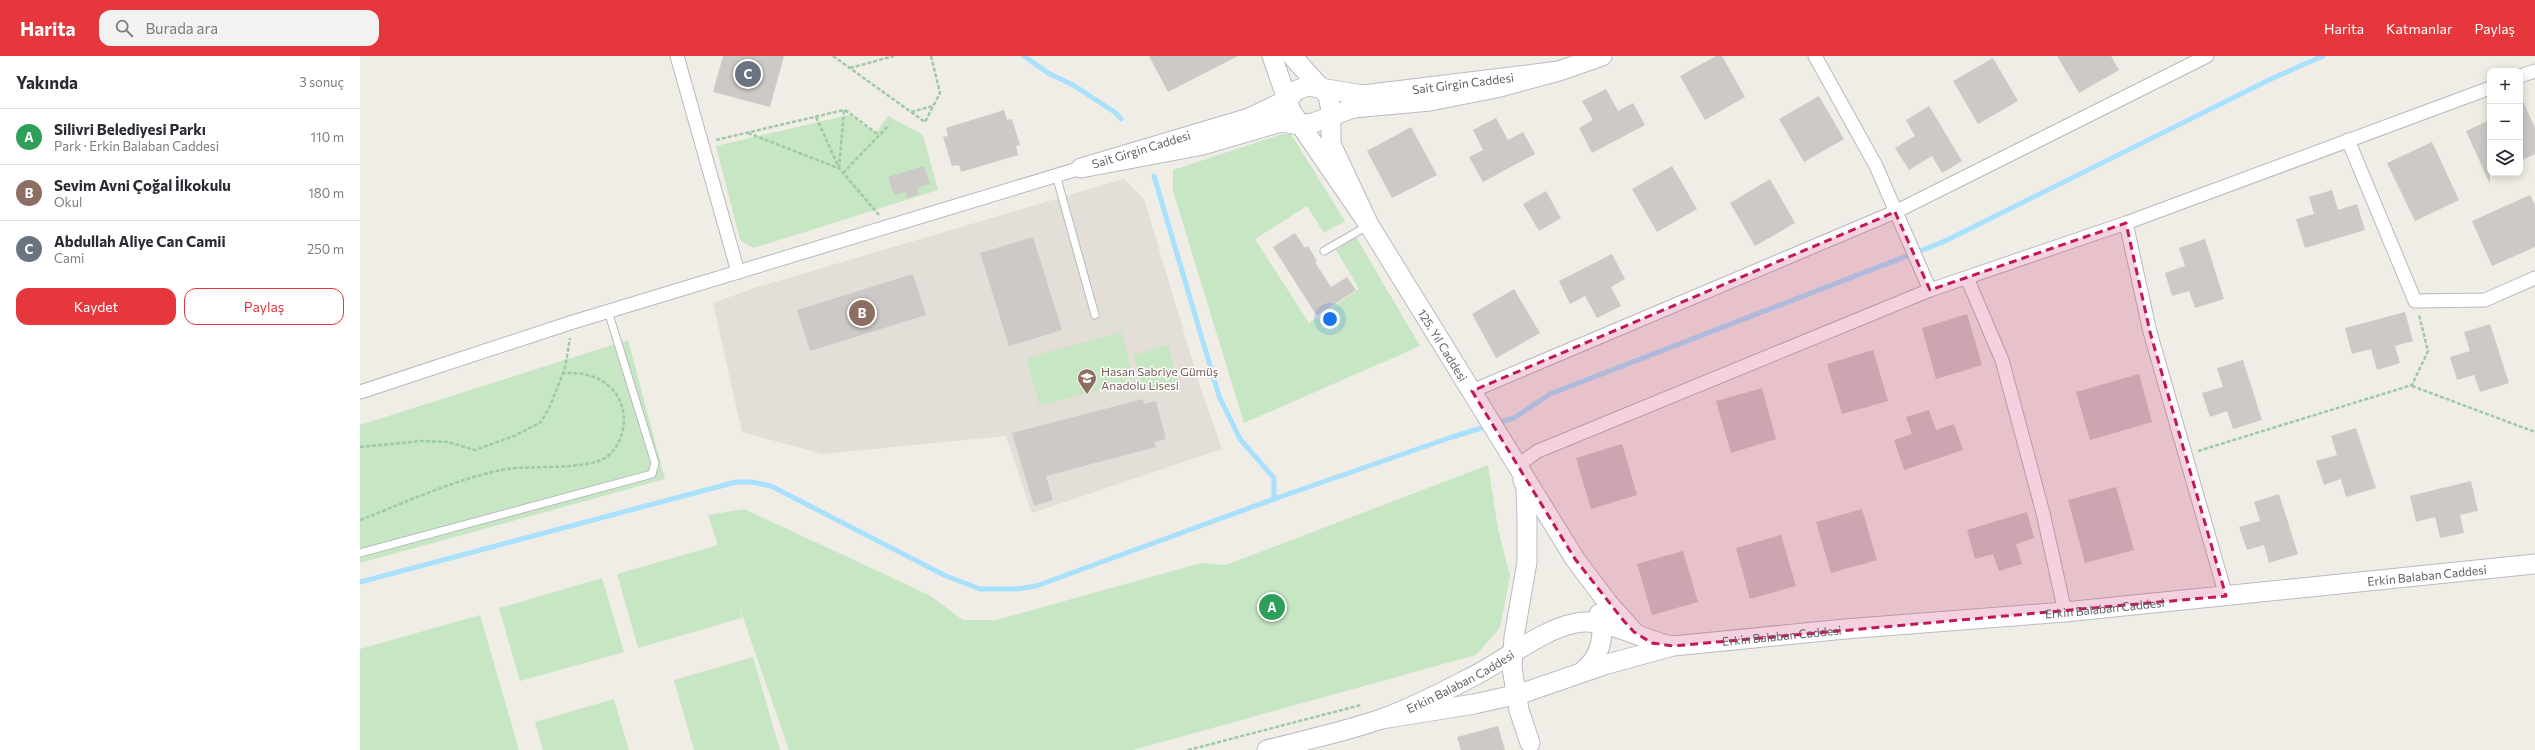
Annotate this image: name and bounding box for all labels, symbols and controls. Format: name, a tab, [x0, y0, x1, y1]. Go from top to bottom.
search box	[99, 10, 379, 46]
text: Harita	[20, 17, 75, 40]
icon: search	[113, 17, 135, 39]
text: Burada ara	[145, 19, 218, 37]
text: Harita	[2324, 20, 2364, 37]
text: Katmanlar	[2386, 20, 2453, 37]
text: Paylaş	[2475, 20, 2515, 37]
pin: C	[735, 59, 761, 89]
map controls	[2487, 68, 2523, 176]
button: +	[2487, 68, 2523, 104]
street label: Sait Girgin Caddesi	[1411, 70, 1515, 96]
text: Yakında	[16, 72, 78, 93]
text: 3 sonuç	[299, 74, 344, 90]
button: −	[2487, 104, 2523, 140]
text: Silivri Belediyesi Parkı	[54, 120, 206, 138]
street label: Sait Girgin Caddesi	[1090, 127, 1192, 171]
text: A	[24, 129, 34, 145]
text: 110 m	[311, 129, 344, 145]
text: Park · Erkin Balaban Caddesi	[54, 138, 219, 154]
button: layers	[2487, 140, 2523, 176]
text: Sevim Avni Çoğal İlkokulu	[54, 176, 231, 194]
text: B	[25, 185, 33, 201]
text: 180 m	[308, 185, 344, 201]
text: Okul	[54, 194, 82, 210]
text: Abdullah Aliye Can Camii	[54, 232, 226, 250]
text: C	[25, 241, 33, 257]
text: 250 m	[307, 241, 344, 257]
text: Cami	[54, 250, 84, 266]
button: Kaydet	[16, 288, 176, 325]
button: Paylaş	[184, 288, 344, 325]
pin: B	[849, 298, 875, 328]
street label: 125. Yıl Caddesi	[1415, 306, 1471, 384]
your location	[1320, 309, 1340, 329]
place label: Hasan Sabriye Gümüş Anadolu Lisesi	[1101, 364, 1218, 392]
school or university icon: Hasan Sabriye Gümüş Anadolu Lisesi	[1076, 367, 1098, 395]
street label: Erkin Balaban Caddesi	[2367, 562, 2487, 588]
pin: A	[1259, 592, 1285, 622]
street label: Erkin Balaban Caddesi	[2044, 595, 2165, 621]
street label: Erkin Balaban Caddesi	[1721, 622, 1842, 648]
street label: Erkin Balaban Caddesi	[1404, 647, 1517, 715]

